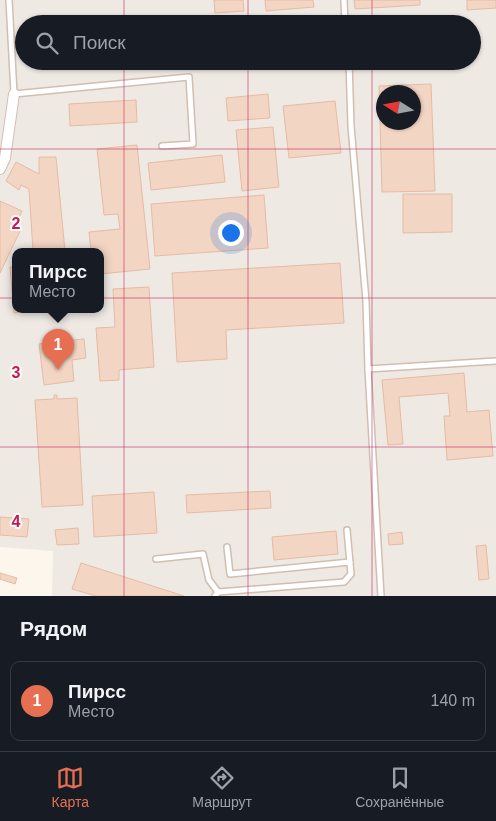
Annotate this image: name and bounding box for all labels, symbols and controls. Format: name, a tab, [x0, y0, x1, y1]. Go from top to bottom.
search box	[15, 15, 481, 70]
icon: search	[33, 29, 61, 57]
text: Поиск	[73, 32, 126, 53]
north arrow	[376, 85, 421, 130]
text: 2	[12, 215, 21, 232]
your location	[218, 220, 244, 246]
popup	[12, 248, 104, 313]
text: Пирсс	[29, 261, 87, 282]
text: Место	[29, 283, 75, 300]
pin: 1	[42, 329, 74, 370]
text: 3	[12, 364, 21, 381]
text: 4	[12, 513, 21, 530]
text: Рядом	[20, 617, 87, 640]
text: Пирсс	[68, 681, 126, 702]
text: 1	[33, 692, 41, 709]
text: 140 m	[431, 692, 475, 709]
text: Место	[68, 703, 114, 720]
tab: Карта	[52, 764, 89, 810]
tab: Маршрут	[192, 764, 252, 810]
tab: Сохранённые	[355, 764, 444, 810]

